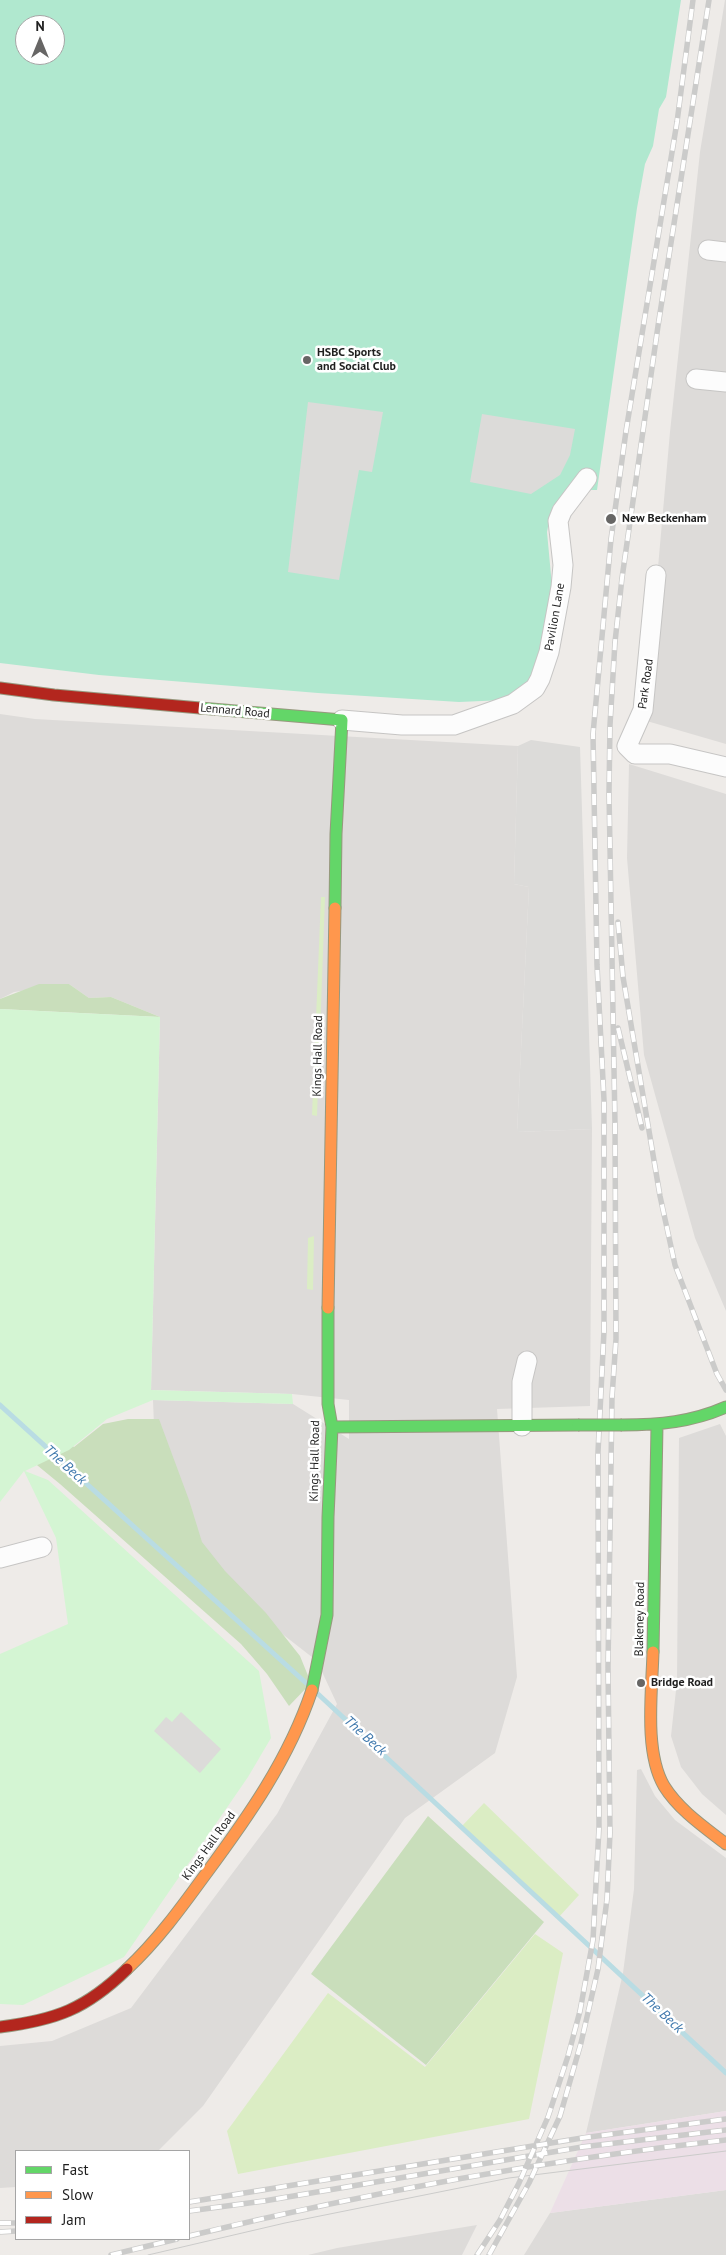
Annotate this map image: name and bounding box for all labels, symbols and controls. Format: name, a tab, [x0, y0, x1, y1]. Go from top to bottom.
north arrow	[15, 15, 65, 65]
text: N	[35, 17, 45, 35]
place label: HSBC Sports and Social Club	[317, 346, 396, 374]
marker: HSBC Sports and Social Club	[301, 354, 313, 366]
marker: New Beckenham	[604, 512, 618, 526]
place label: New Beckenham	[622, 512, 706, 526]
street label: Pavilion Lane	[542, 582, 568, 652]
street label: Park Road	[635, 658, 657, 710]
street label: Lennard Road	[200, 701, 270, 721]
street label: Kings Hall Road	[310, 1015, 326, 1097]
street label: Kings Hall Road	[307, 1420, 323, 1502]
water label: The Beck	[40, 1442, 90, 1488]
street label: Blakeney Road	[632, 1582, 648, 1656]
place label: Bridge Road	[651, 1676, 713, 1690]
marker: Bridge Road	[635, 1677, 647, 1689]
water label: The Beck	[340, 1713, 390, 1759]
street label: Kings Hall Road	[179, 1809, 239, 1883]
water label: The Beck	[637, 1989, 687, 2037]
legend	[15, 2150, 190, 2240]
text: Fast	[62, 2160, 89, 2179]
text: Slow	[62, 2185, 93, 2204]
text: Jam	[62, 2210, 86, 2229]

